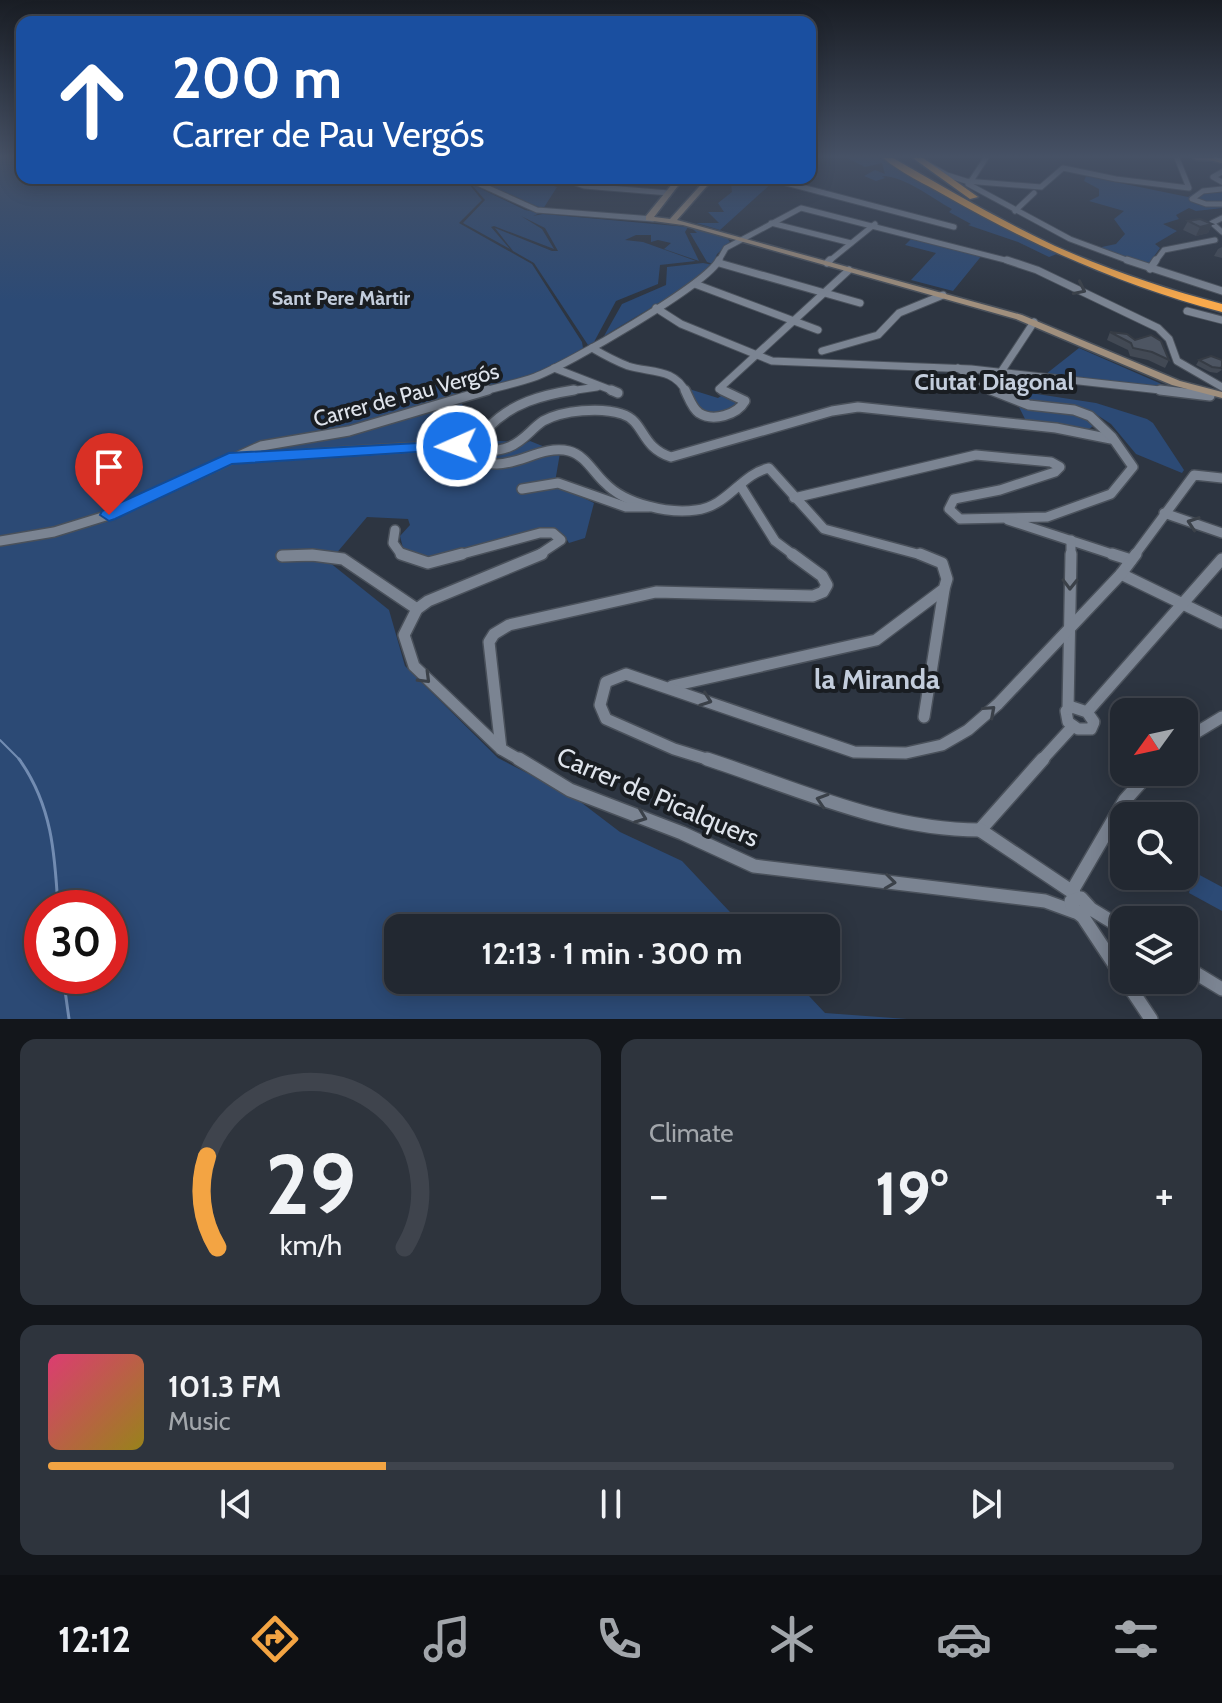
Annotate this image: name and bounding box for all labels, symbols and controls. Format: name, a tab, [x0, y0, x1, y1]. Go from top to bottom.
text: 200 m	[172, 44, 342, 112]
icon: ahead	[40, 48, 144, 152]
text: Carrer de Pau Vergós	[172, 112, 485, 156]
one-way arrow	[1072, 279, 1086, 295]
district label: Sant Pere Màrtir	[272, 286, 411, 310]
street label: Carrer de Pau Vergós	[310, 357, 502, 433]
district label: Ciutat Diagonal	[914, 367, 1074, 396]
position arrow	[415, 404, 499, 488]
pin	[75, 433, 143, 515]
icon: arrive	[87, 445, 131, 489]
one-way arrow	[1187, 517, 1201, 533]
one-way arrow	[1061, 578, 1079, 591]
district label: la Miranda	[814, 662, 940, 696]
one-way arrow	[416, 669, 430, 683]
one-way arrow	[699, 690, 713, 706]
north arrow	[1110, 698, 1198, 786]
map controls	[1110, 698, 1198, 994]
one-way arrow	[980, 707, 995, 721]
street label: Carrer de Picalquers	[552, 740, 764, 854]
one-way arrow	[816, 793, 830, 809]
button: search	[1110, 802, 1198, 890]
one-way arrow	[633, 807, 647, 824]
one-way arrow	[884, 874, 897, 891]
speed limit sign: 30	[24, 890, 128, 994]
button: layers	[1110, 906, 1198, 994]
text: 12:13 · 1 min · 300 m	[482, 935, 742, 972]
text: Climate	[649, 1117, 734, 1149]
text: 29	[265, 1134, 356, 1235]
text: 19°	[875, 1157, 948, 1230]
text: −	[649, 1168, 668, 1221]
text: +	[1155, 1168, 1174, 1221]
text: km/h	[279, 1227, 342, 1262]
text: 101.3 FM	[168, 1368, 281, 1405]
text: Music	[168, 1405, 231, 1437]
icon: previous	[214, 1482, 258, 1526]
icon: pause	[589, 1482, 633, 1526]
icon: next	[964, 1482, 1008, 1526]
icon: directions	[247, 1611, 303, 1667]
icon: music	[419, 1611, 475, 1667]
icon: phone	[591, 1611, 647, 1667]
icon: climate	[764, 1611, 820, 1667]
icon: car	[936, 1611, 992, 1667]
icon: filters	[1108, 1611, 1164, 1667]
text: 12:12	[58, 1617, 131, 1661]

